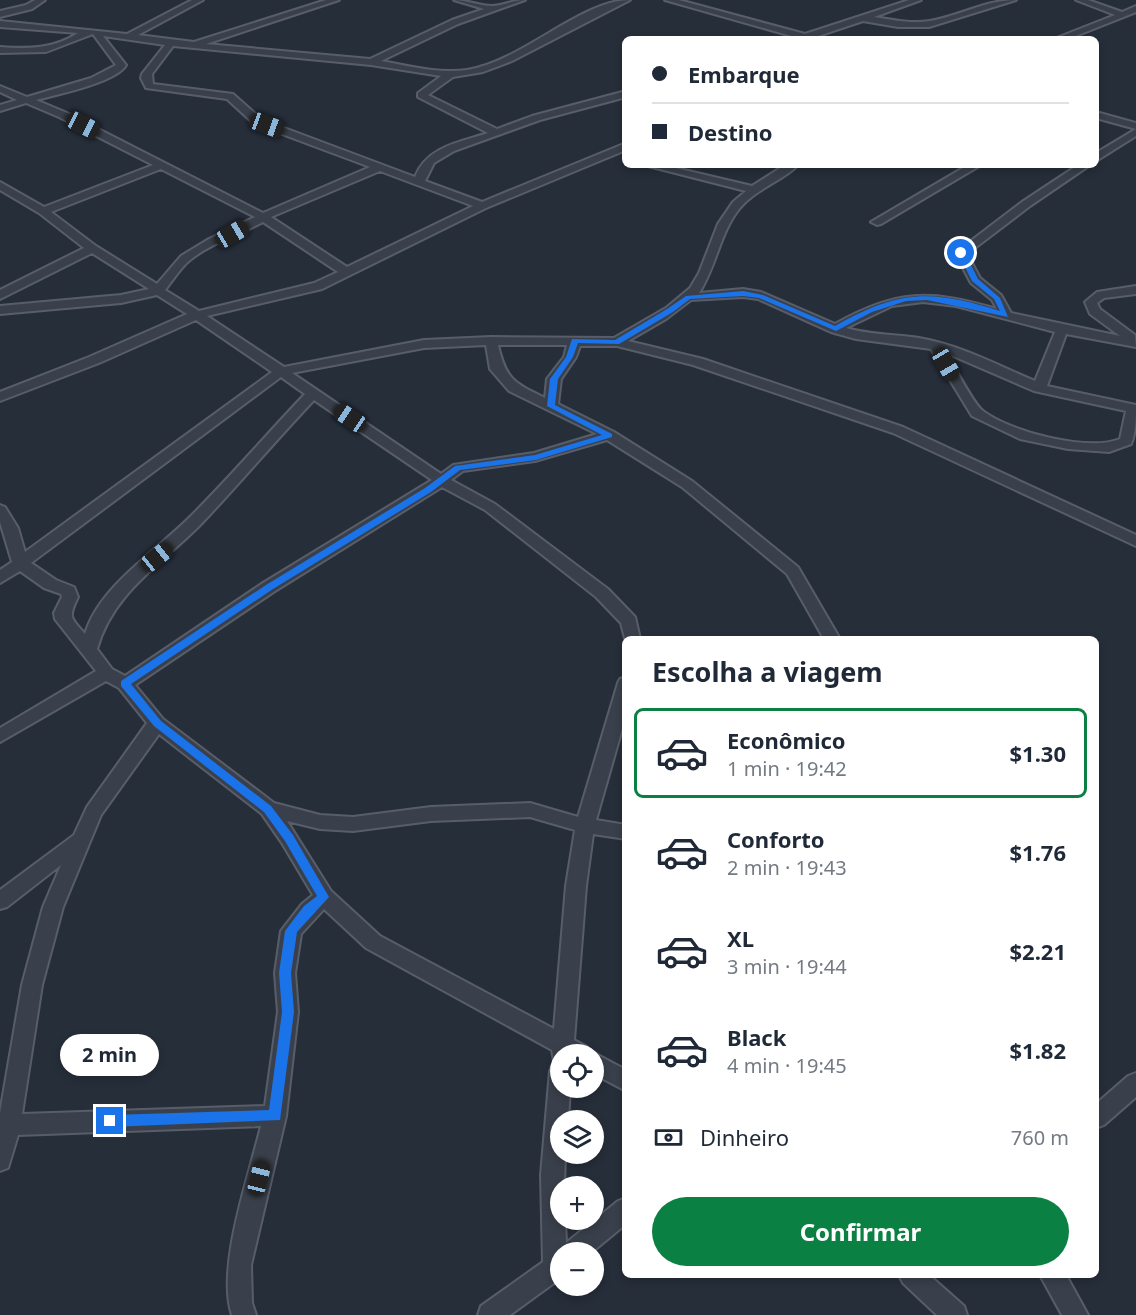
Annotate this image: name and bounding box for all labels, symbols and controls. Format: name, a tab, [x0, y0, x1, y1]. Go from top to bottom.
text: Embarque	[688, 59, 800, 89]
car	[63, 109, 103, 141]
car	[247, 110, 287, 140]
text: Destino	[688, 117, 772, 147]
car	[212, 217, 252, 251]
route start	[947, 239, 974, 266]
car	[929, 344, 963, 384]
car	[330, 400, 370, 436]
car	[137, 539, 177, 575]
text: Escolha a viagem	[652, 653, 883, 690]
text: Econômico	[727, 725, 846, 755]
icon: car	[655, 726, 709, 780]
text: $1.30	[1009, 738, 1066, 768]
text: 1 min · 19:42	[727, 755, 847, 782]
text: Conforto	[727, 824, 825, 854]
icon: car	[655, 825, 709, 879]
text: $1.76	[1009, 837, 1066, 867]
text: 2 min · 19:43	[727, 854, 847, 881]
text: XL	[727, 923, 754, 953]
icon: car	[655, 924, 709, 978]
text: $2.21	[1009, 936, 1066, 966]
text: 3 min · 19:44	[727, 953, 847, 980]
text: Black	[727, 1022, 786, 1052]
icon: car	[655, 1023, 709, 1077]
callout: 2 min	[60, 1034, 160, 1076]
text: $1.82	[1009, 1035, 1066, 1065]
text: 2 min	[82, 1041, 137, 1068]
map controls	[550, 1044, 604, 1296]
button: locate	[550, 1044, 604, 1098]
text: 4 min · 19:45	[727, 1052, 847, 1079]
route end	[96, 1107, 123, 1134]
button: layers	[550, 1110, 604, 1164]
icon: cash	[652, 1121, 685, 1154]
text: Dinheiro	[700, 1122, 789, 1152]
text: 760 m	[1011, 1124, 1069, 1151]
car	[246, 1158, 272, 1198]
button: +	[550, 1176, 604, 1230]
button: Confirmar	[652, 1197, 1069, 1266]
button: −	[550, 1242, 604, 1296]

